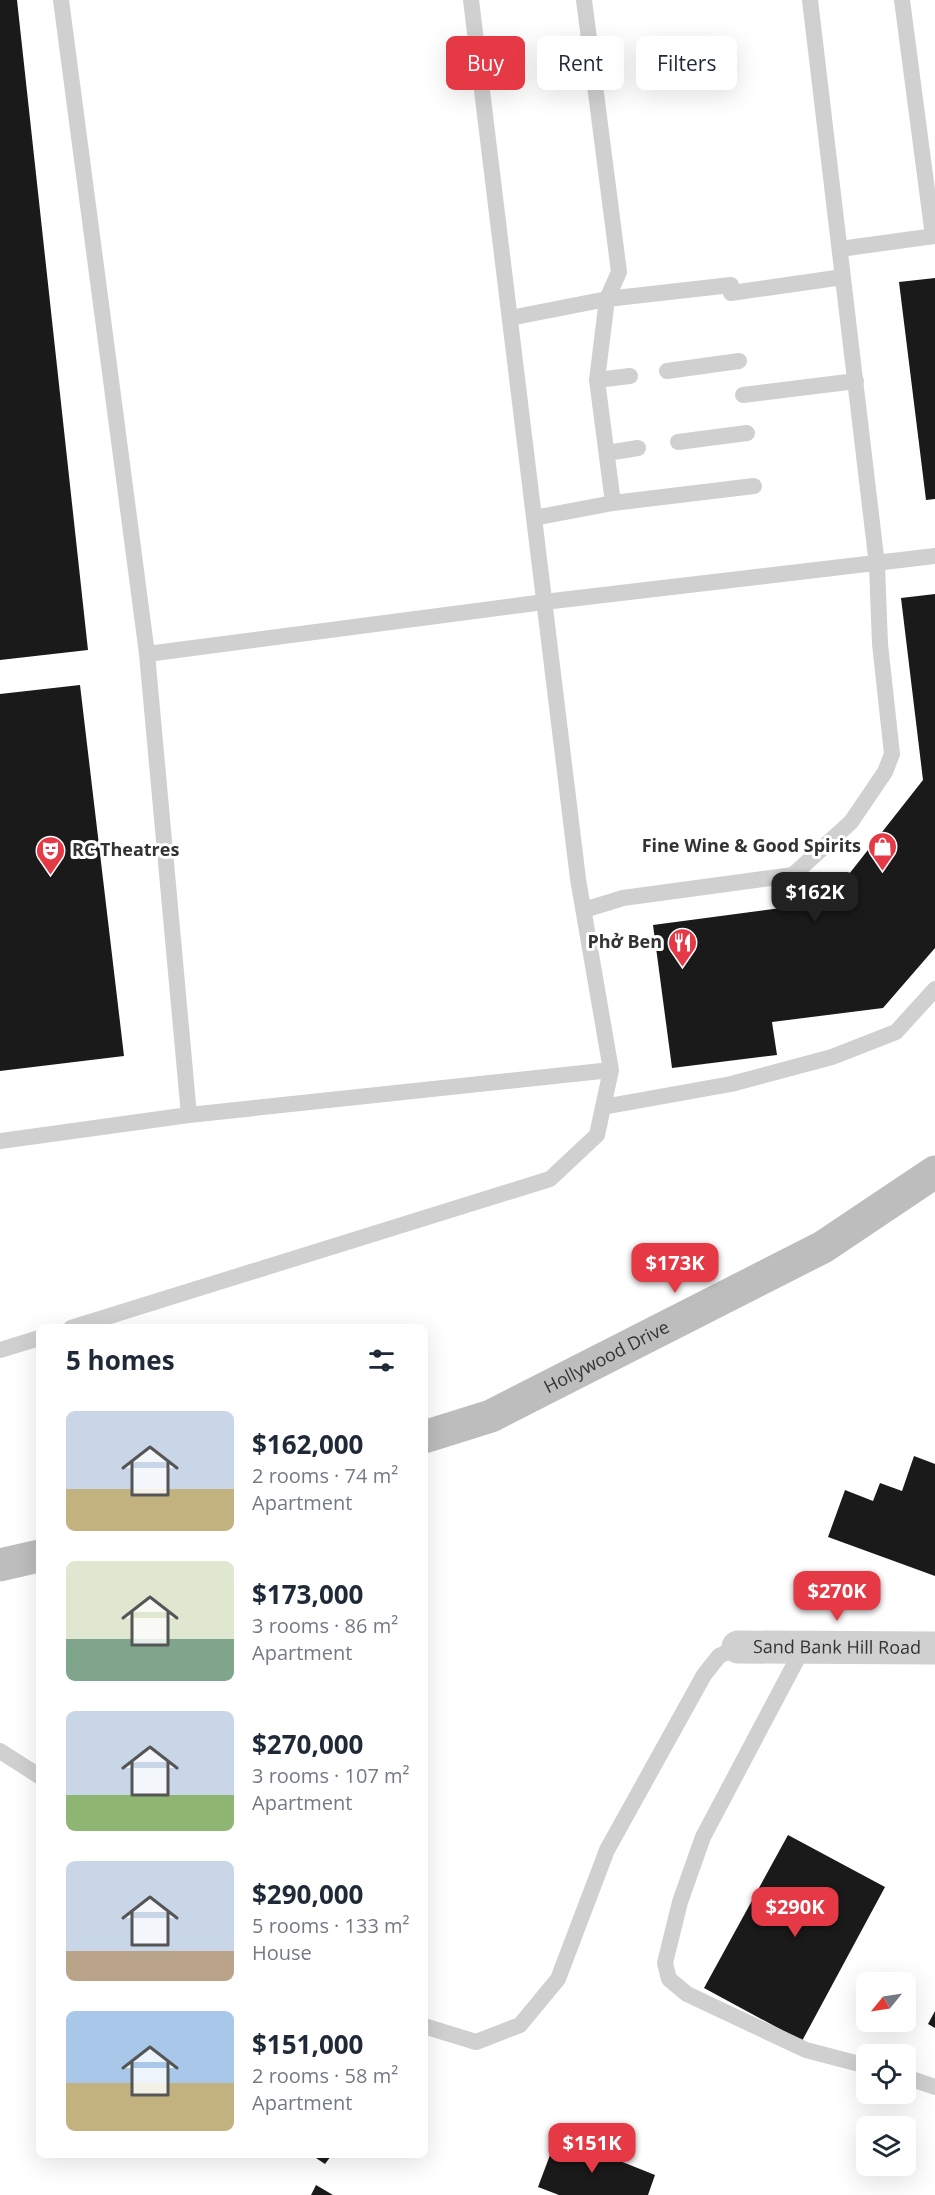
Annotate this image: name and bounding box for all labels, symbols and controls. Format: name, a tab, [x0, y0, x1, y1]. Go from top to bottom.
chip: Buy	[446, 36, 525, 90]
chip: Rent	[537, 36, 624, 90]
chip: Filters	[636, 36, 737, 90]
shop icon: Fine Wine & Good Spirits	[866, 830, 898, 872]
place label: Fine Wine & Good Spirits	[642, 833, 861, 857]
theatre icon: RC Theatres	[35, 834, 67, 876]
place label: RC Theatres	[72, 837, 179, 861]
pin: $162K	[773, 872, 857, 923]
text: $162K	[785, 878, 845, 905]
restaurant icon: Phở Ben	[667, 926, 699, 968]
place label: Phở Ben	[587, 929, 662, 953]
pin: $173K	[633, 1243, 717, 1294]
text: $173K	[645, 1249, 705, 1276]
street label: Hollywood Drive	[539, 1314, 673, 1398]
text: 5 homes	[66, 1342, 175, 1378]
icon: filters	[365, 1344, 398, 1377]
text: $162,000	[252, 1426, 363, 1462]
icon: home	[114, 1435, 186, 1507]
text: 2 rooms · 74 m²	[252, 1462, 398, 1489]
text: Apartment	[252, 1489, 352, 1516]
pin: $270K	[795, 1571, 879, 1622]
text: $173,000	[252, 1576, 363, 1612]
text: $270K	[807, 1577, 867, 1604]
icon: home	[114, 1585, 186, 1657]
text: 3 rooms · 86 m²	[252, 1612, 398, 1639]
street label: Sand Bank Hill Road	[753, 1634, 921, 1659]
text: Apartment	[252, 1639, 352, 1666]
text: $270,000	[252, 1726, 363, 1762]
icon: home	[114, 1735, 186, 1807]
text: 3 rooms · 107 m²	[252, 1762, 410, 1789]
text: Apartment	[252, 1789, 352, 1816]
text: $290,000	[252, 1876, 363, 1912]
icon: home	[114, 1885, 186, 1957]
pin: $290K	[753, 1887, 837, 1938]
text: $290K	[765, 1893, 825, 1920]
text: 5 rooms · 133 m²	[252, 1912, 410, 1939]
text: House	[252, 1939, 312, 1966]
north arrow	[856, 1972, 916, 2032]
map controls	[856, 1972, 916, 2176]
text: $151,000	[252, 2026, 363, 2062]
icon: home	[114, 2035, 186, 2107]
button: locate	[856, 2044, 916, 2104]
text: 2 rooms · 58 m²	[252, 2062, 398, 2089]
text: Apartment	[252, 2089, 352, 2116]
button: layers	[856, 2116, 916, 2176]
pin: $151K	[550, 2123, 634, 2174]
text: $151K	[562, 2129, 622, 2156]

